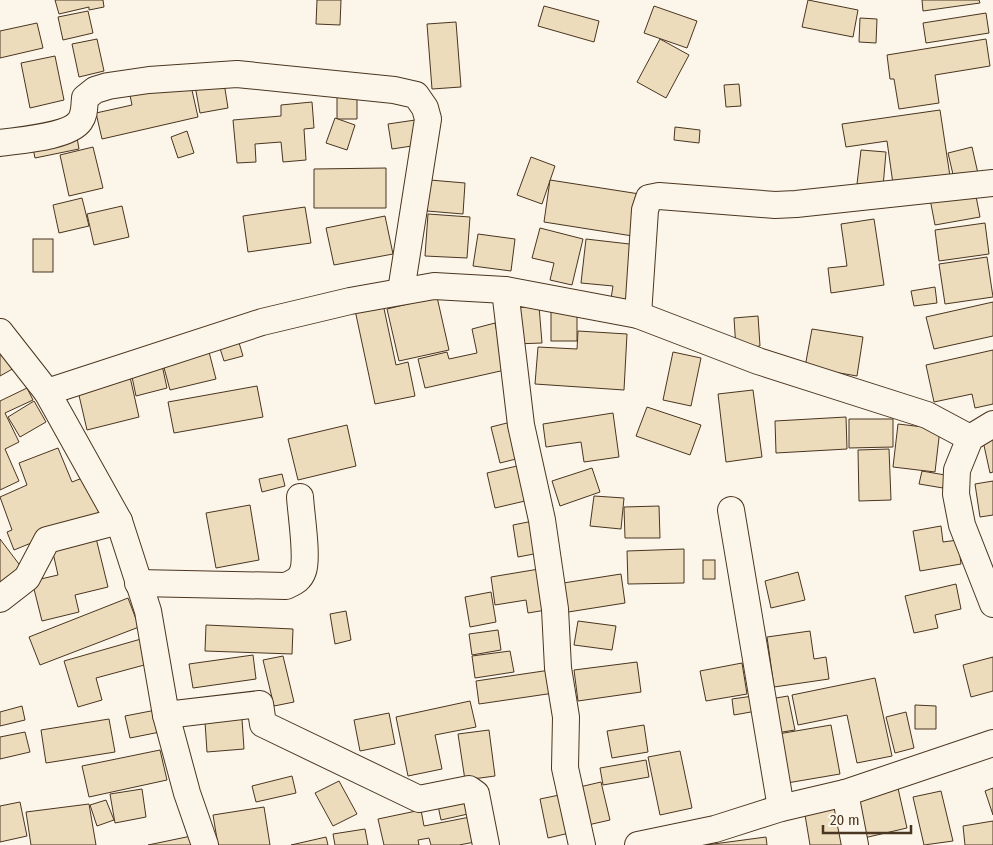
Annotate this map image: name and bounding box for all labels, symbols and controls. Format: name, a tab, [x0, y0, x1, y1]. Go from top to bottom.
scale bar	[823, 802, 910, 834]
text: 20 m	[830, 811, 860, 829]

